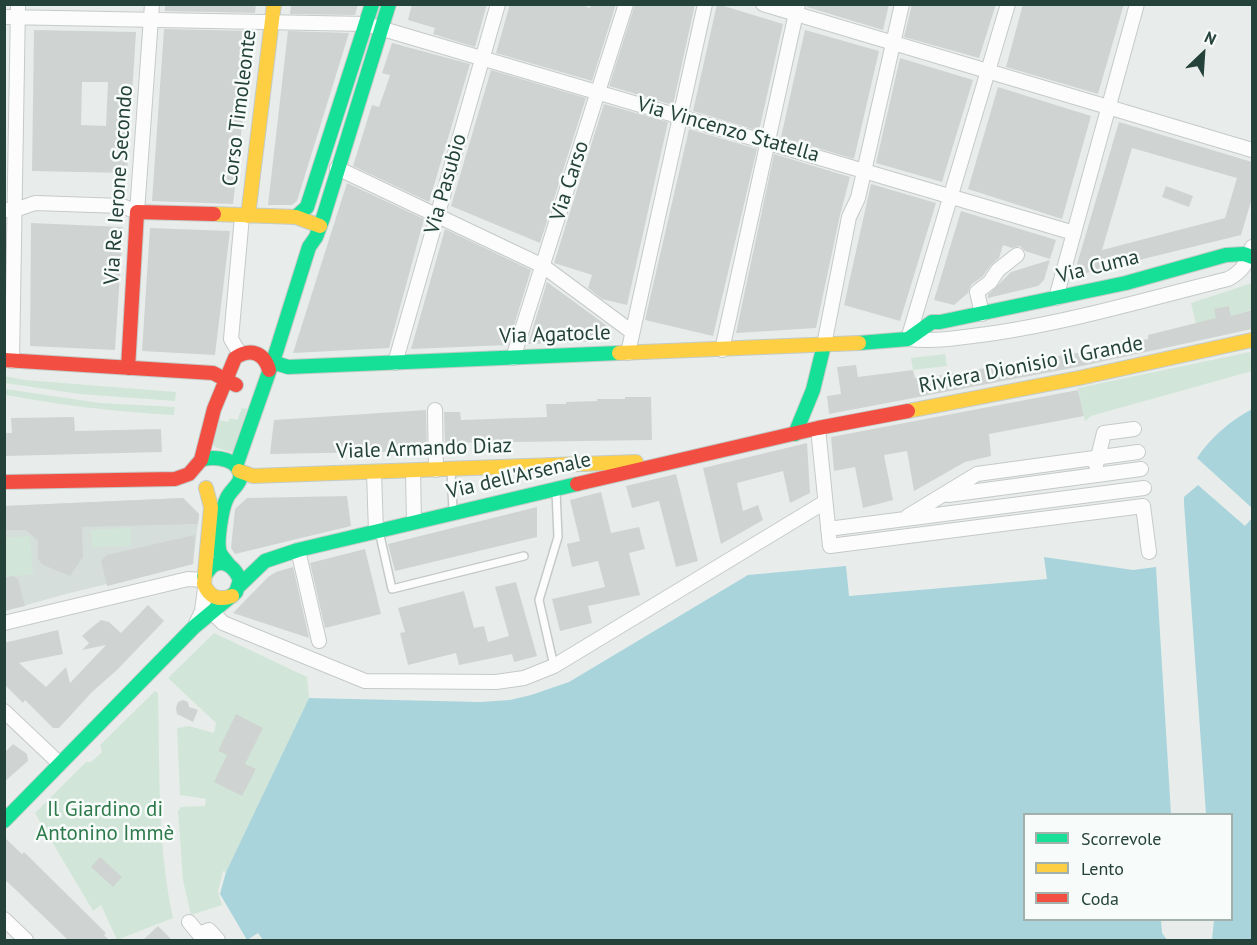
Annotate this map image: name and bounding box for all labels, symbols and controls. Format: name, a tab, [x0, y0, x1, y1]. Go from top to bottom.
north arrow	[1173, 24, 1233, 84]
text: N	[1202, 26, 1220, 49]
street label: Corso Timoleonte	[218, 28, 262, 188]
street label: Via Re Ierone Secondo	[99, 84, 139, 286]
street label: Via Vincenzo Statella	[634, 92, 822, 168]
street label: Via Pasubio	[420, 131, 472, 237]
street label: Via Carso	[545, 138, 595, 224]
street label: Via Cuma	[1054, 245, 1142, 289]
street label: Via Agatocle	[499, 320, 611, 350]
street label: Riviera Dionisio il Grande	[917, 331, 1145, 399]
street label: Viale Armando Diaz	[336, 433, 512, 465]
street label: Via dell'Arsenale	[444, 447, 594, 505]
park label: Il Giardino di Antonino Immè	[36, 797, 174, 847]
legend	[1023, 813, 1233, 921]
text: Scorrevole	[1081, 827, 1161, 850]
text: Lento	[1081, 857, 1124, 880]
text: Coda	[1081, 887, 1119, 910]

